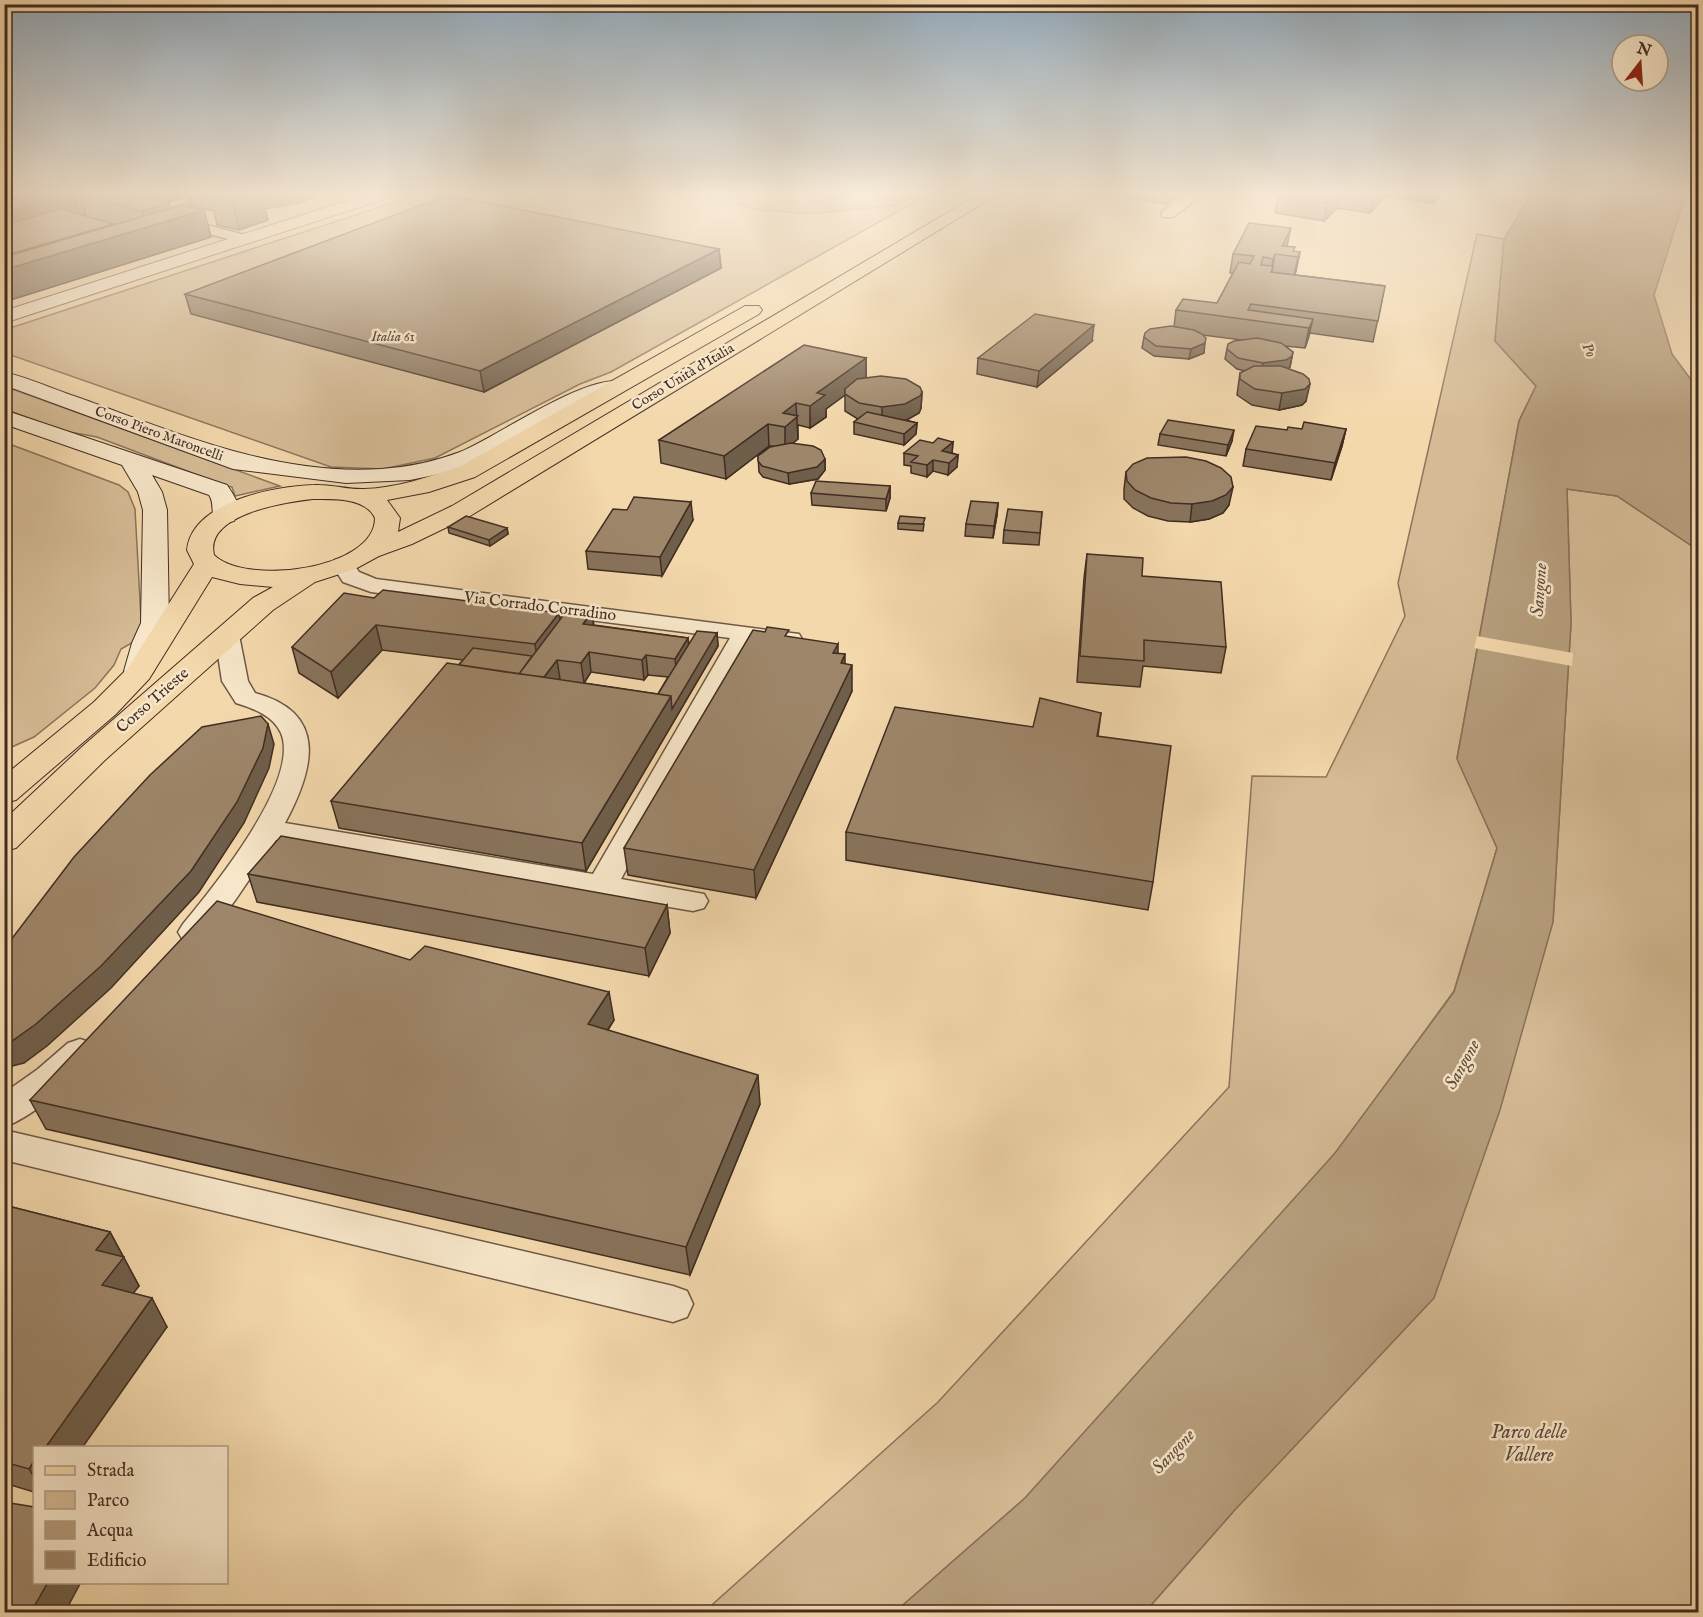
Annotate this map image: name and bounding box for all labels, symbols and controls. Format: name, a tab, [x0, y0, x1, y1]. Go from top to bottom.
north arrow	[1610, 33, 1670, 93]
text: N	[1633, 39, 1653, 62]
park label: Italia 61	[370, 328, 415, 346]
street label: Corso Unità d'Italia	[628, 339, 738, 415]
water label: Po	[1577, 340, 1601, 360]
street label: Corso Piero Maroncelli	[92, 402, 226, 466]
water label: Sangone	[1527, 562, 1553, 618]
street label: Via Corrado Corradino	[462, 588, 618, 626]
street label: Corso Trieste	[112, 664, 194, 738]
water label: Sangone	[1440, 1036, 1486, 1094]
park label: Parco delle Vallere	[1491, 1420, 1567, 1468]
water label: Sangone	[1147, 1425, 1201, 1479]
legend	[33, 1446, 228, 1584]
text: Strada	[87, 1460, 134, 1483]
text: Parco	[87, 1490, 129, 1513]
text: Acqua	[86, 1520, 133, 1543]
text: Edificio	[87, 1550, 147, 1573]

